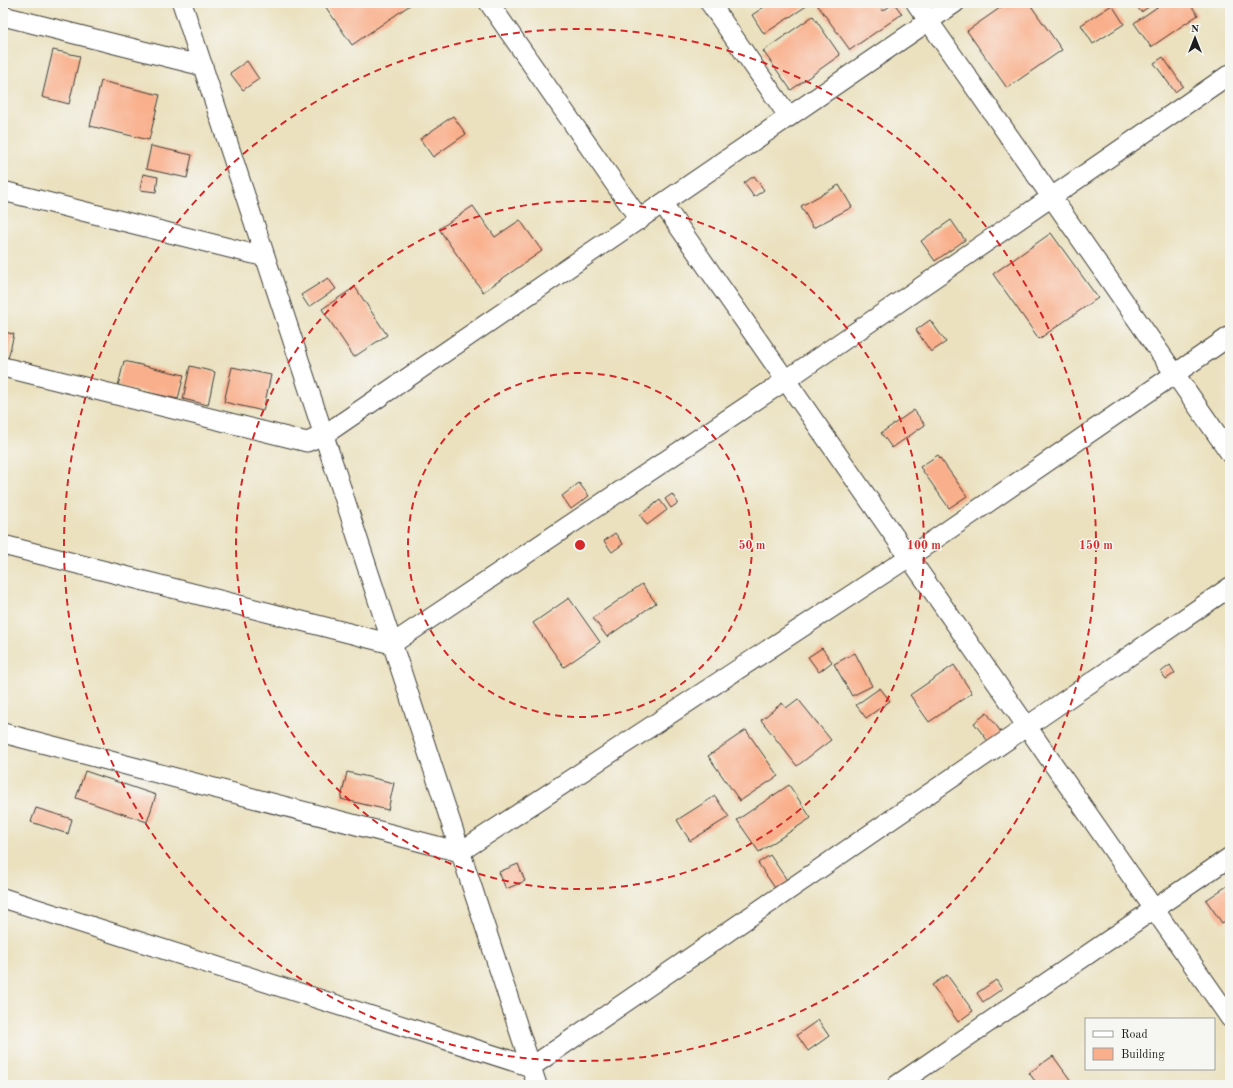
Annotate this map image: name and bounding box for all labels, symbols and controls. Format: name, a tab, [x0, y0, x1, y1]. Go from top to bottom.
north arrow	[1175, 18, 1215, 58]
text: N	[1191, 24, 1200, 35]
centre of rings	[573, 538, 587, 552]
text: 50 m	[739, 539, 766, 552]
text: 150 m	[1079, 539, 1113, 552]
text: 100 m	[907, 540, 941, 552]
legend	[1085, 1018, 1215, 1070]
text: Road	[1121, 1029, 1148, 1041]
text: Building	[1121, 1049, 1165, 1061]

